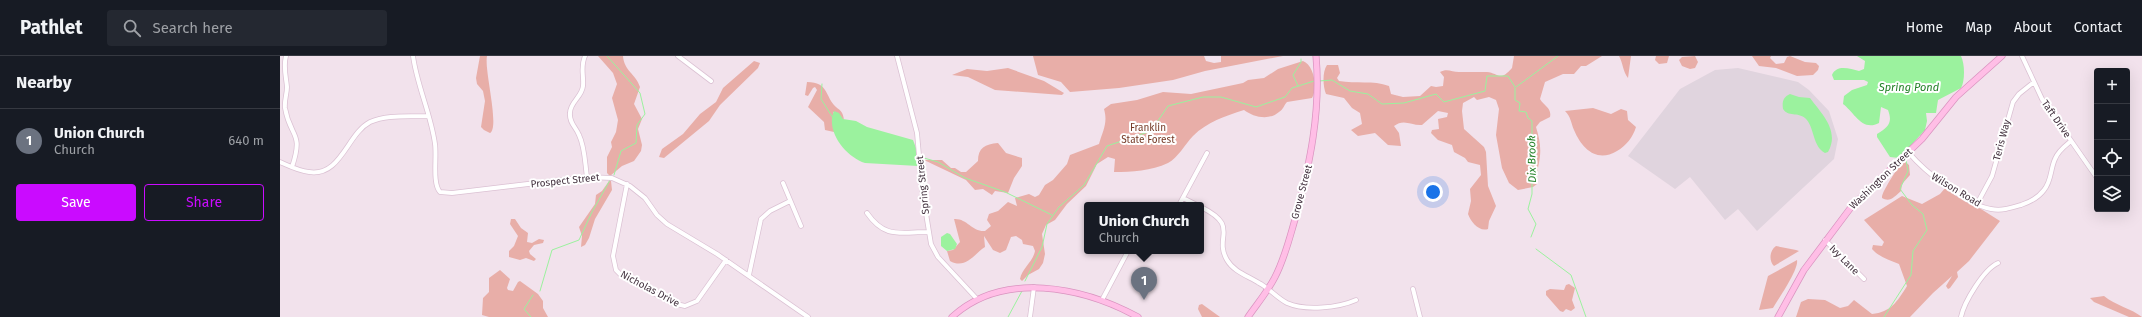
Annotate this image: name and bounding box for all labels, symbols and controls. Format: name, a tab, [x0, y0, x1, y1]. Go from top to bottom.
search box	[107, 10, 387, 46]
text: Pathlet	[20, 16, 83, 39]
icon: search	[121, 17, 143, 39]
text: Search here	[153, 19, 233, 37]
text: Home	[1906, 19, 1943, 36]
text: Map	[1965, 19, 1992, 36]
text: About	[2014, 19, 2052, 36]
text: Contact	[2074, 19, 2122, 36]
map controls	[2094, 68, 2130, 212]
button: +	[2094, 68, 2130, 104]
text: Nearby	[16, 72, 71, 93]
water label: Spring Pond	[1878, 81, 1940, 94]
street label: Taft Drive	[2039, 98, 2073, 140]
button: −	[2094, 104, 2130, 140]
street label: Teris Way	[1991, 118, 2013, 162]
park label: Franklin State Forest	[1121, 122, 1175, 146]
text: Union Church	[54, 124, 145, 142]
text: 1	[26, 133, 32, 148]
text: 640 m	[228, 133, 264, 148]
water label: Dix Brook	[1525, 135, 1539, 183]
button: locate	[2094, 140, 2130, 176]
text: Church	[54, 142, 95, 157]
street label: Washington Street	[1847, 146, 1915, 212]
street label: Spring Street	[914, 155, 932, 215]
street label: Grove Street	[1289, 163, 1315, 220]
street label: Wilson Road	[1929, 170, 1983, 210]
street label: Prospect Street	[530, 171, 600, 191]
button: layers	[2094, 176, 2130, 212]
your location	[1423, 182, 1443, 202]
button: Save	[16, 184, 136, 221]
button: Share	[144, 184, 264, 221]
popup	[1084, 202, 1204, 254]
text: Union Church	[1099, 212, 1189, 230]
text: Church	[1099, 230, 1139, 245]
street label: Ivy Lane	[1827, 243, 1861, 277]
pin: 1	[1131, 267, 1157, 300]
street label: Nicholas Drive	[618, 268, 682, 310]

